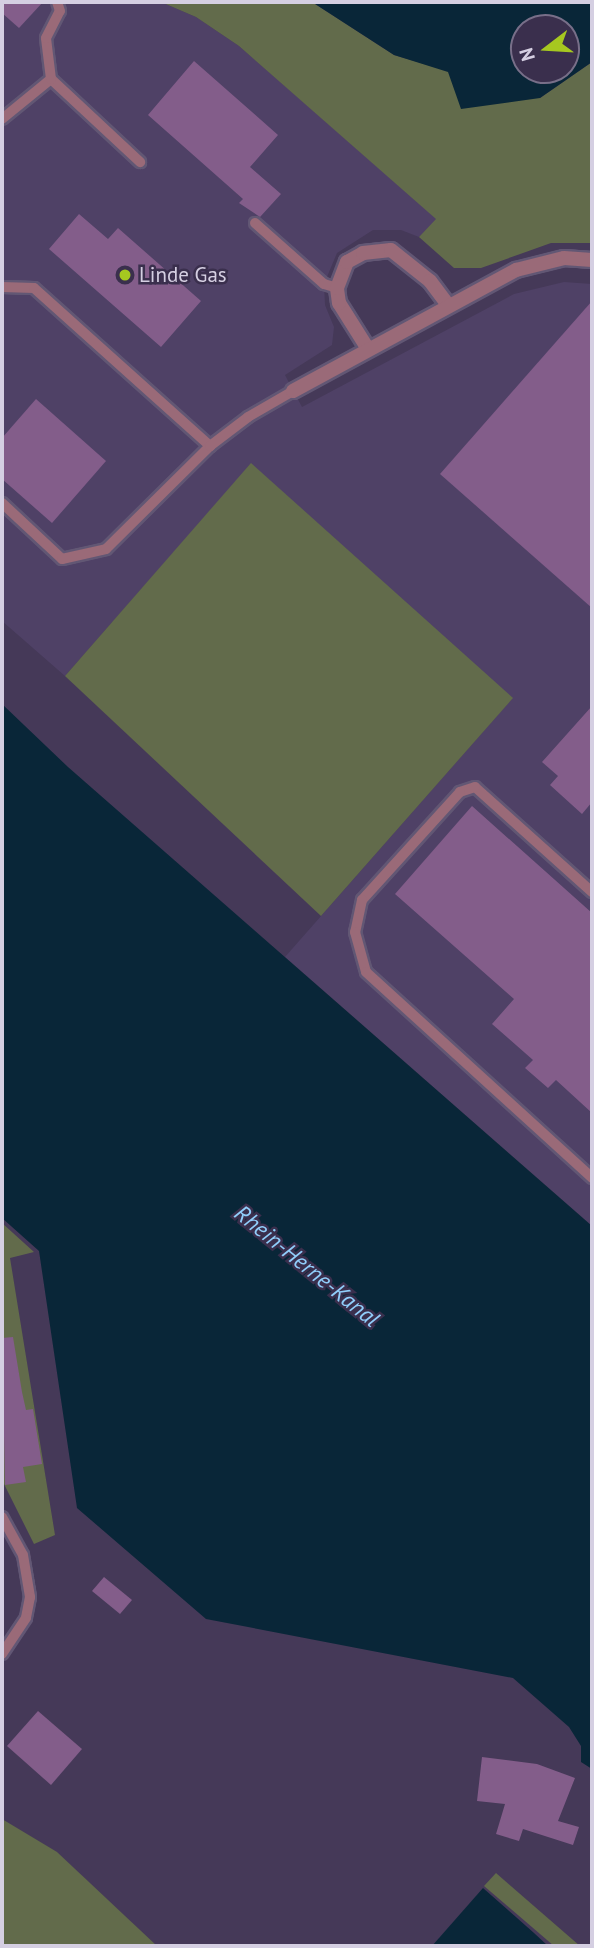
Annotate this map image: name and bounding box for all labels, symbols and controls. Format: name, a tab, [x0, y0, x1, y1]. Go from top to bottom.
north arrow	[510, 14, 580, 84]
text: N	[514, 45, 540, 64]
place label: Linde Gas	[139, 262, 227, 288]
marker: Linde Gas	[117, 267, 133, 283]
water label: Rhein-Herne-Kanal	[229, 1199, 385, 1333]

